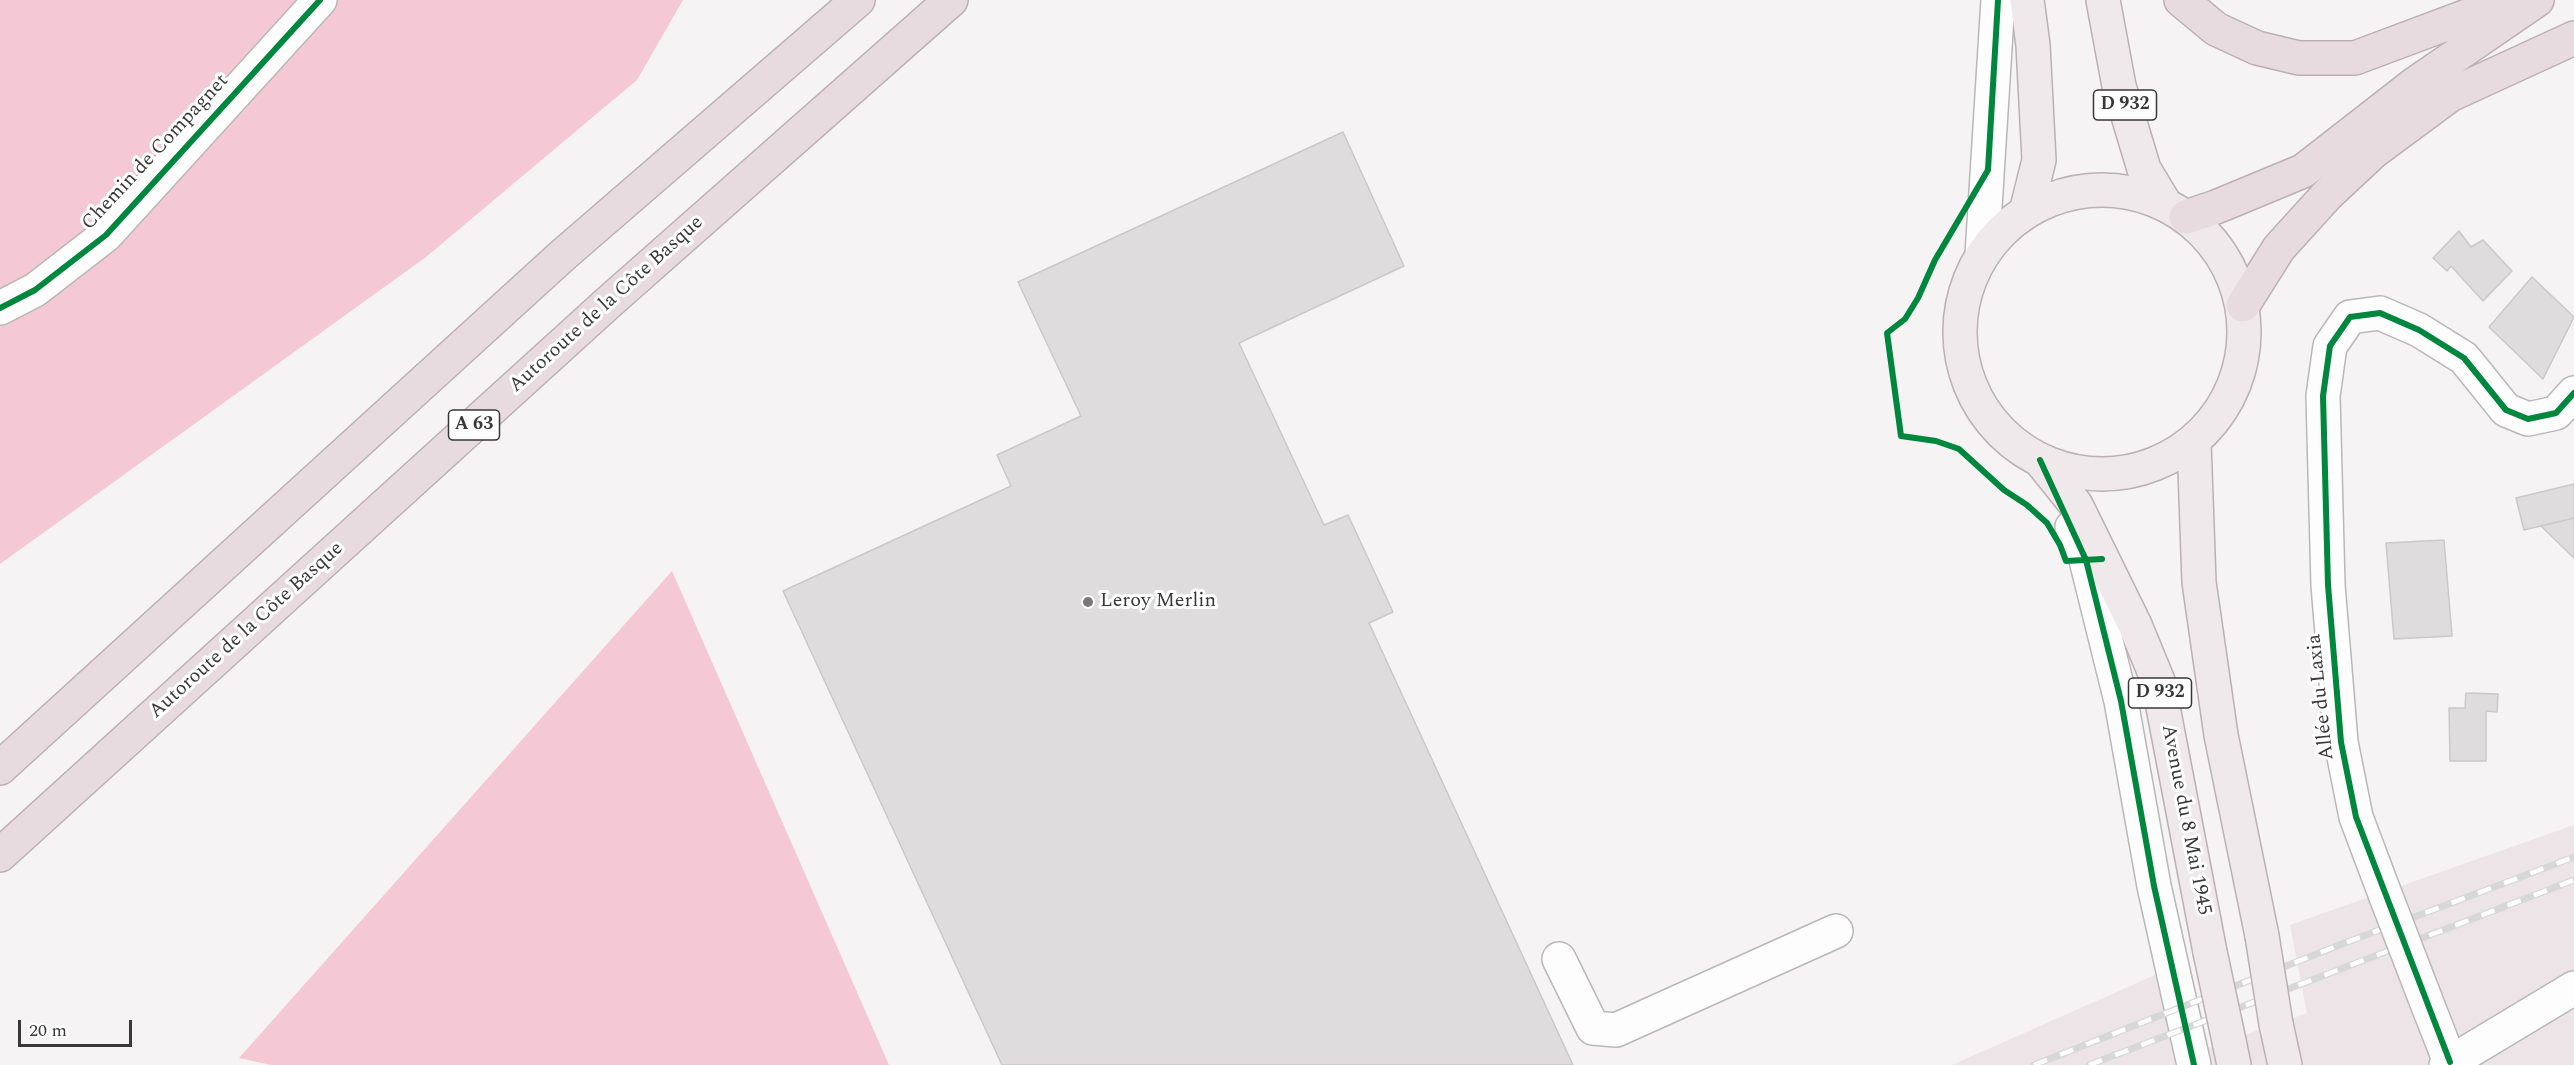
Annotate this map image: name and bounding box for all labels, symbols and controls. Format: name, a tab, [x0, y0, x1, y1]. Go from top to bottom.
street label: Chemin de Compagnet	[78, 70, 234, 236]
road number: D 932	[2094, 90, 2156, 120]
street label: Autoroute de la Côte Basque	[505, 212, 709, 398]
road number: A 63	[448, 410, 500, 440]
street label: Autoroute de la Côte Basque	[145, 538, 349, 724]
place label: Leroy Merlin	[1100, 590, 1216, 614]
marker: Leroy Merlin	[1081, 595, 1095, 609]
street label: Allée du Laxia	[2303, 633, 2341, 761]
road number: D 932	[2128, 678, 2192, 708]
street label: Avenue du 8 Mai 1945	[2155, 723, 2215, 917]
scale bar	[21, 1008, 135, 1046]
text: 20 m	[29, 1017, 67, 1044]

